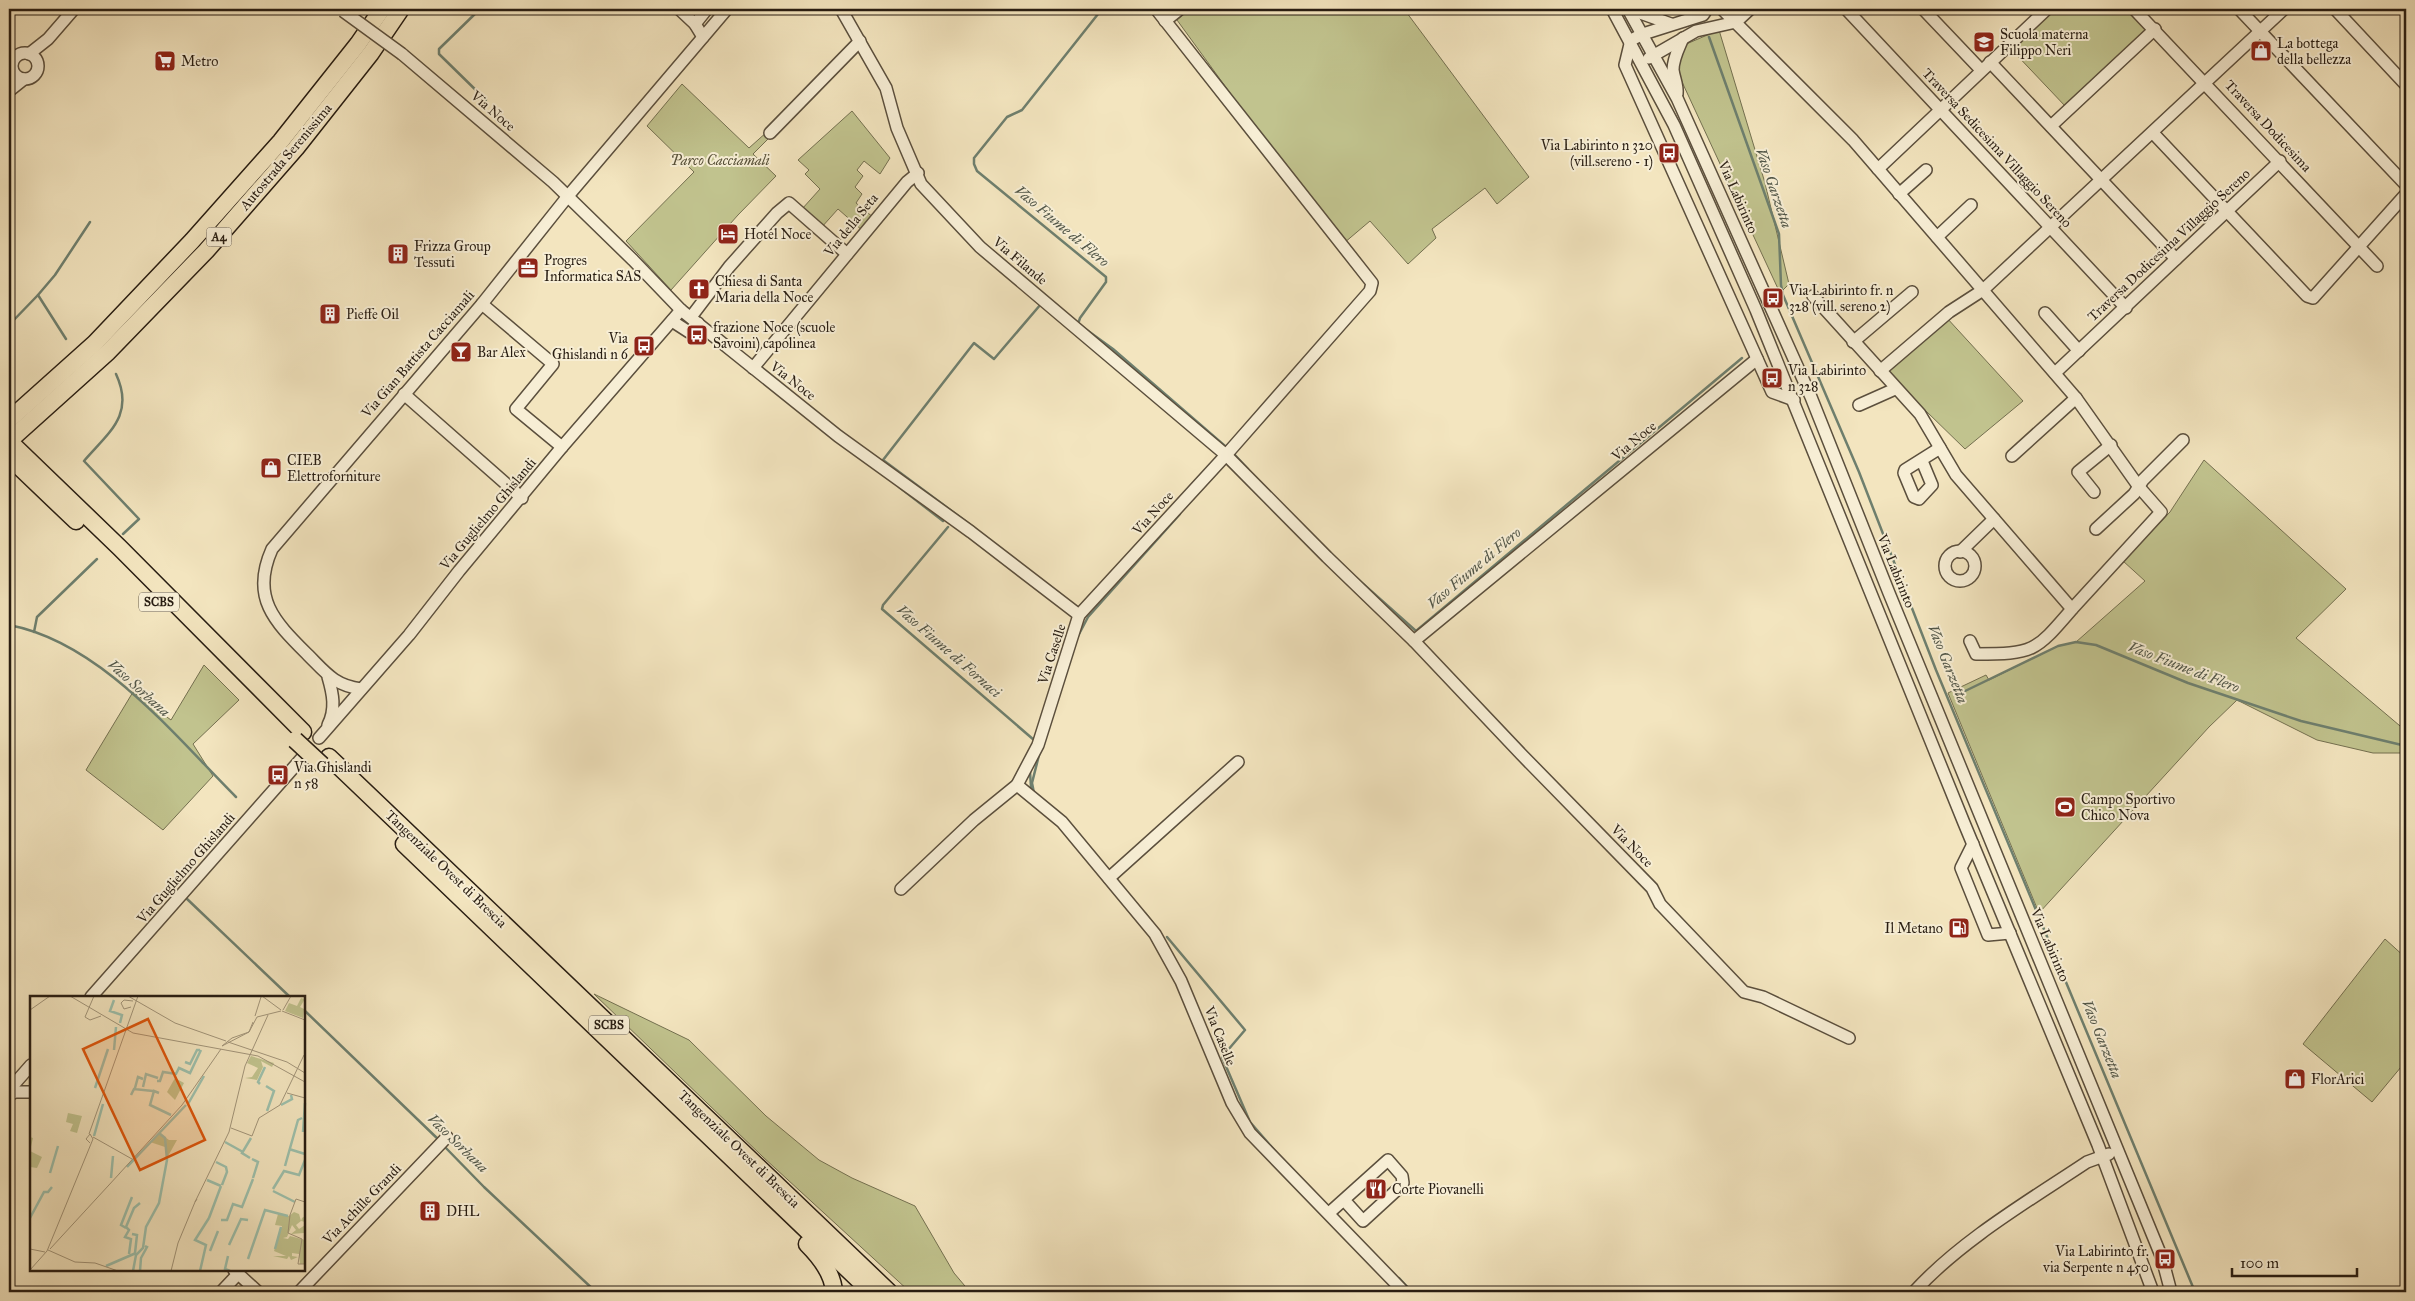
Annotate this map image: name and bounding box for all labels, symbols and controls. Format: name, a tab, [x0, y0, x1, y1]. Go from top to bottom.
place label: Scuola materna Filippo Neri	[2000, 26, 2089, 59]
school or university icon: Scuola materna Filippo Neri	[1972, 30, 1996, 54]
place label: La bottega della bellezza	[2277, 35, 2351, 68]
shop icon: La bottega della bellezza	[2249, 39, 2273, 63]
supermarket icon: Metro	[153, 49, 177, 73]
place label: Metro	[181, 53, 218, 70]
street label: Traversa Sedicesima Villaggio Sereno	[1919, 65, 2075, 231]
street label: Traversa Dodicesima	[2221, 77, 2315, 176]
street label: Via Noce	[467, 87, 519, 135]
street label: Autostrada Serenissima	[236, 100, 336, 215]
place label: Via Labirinto n 320 (vill.sereno - 1)	[1540, 137, 1653, 171]
bus stop icon: Via Labirinto n 320 (vill.sereno - 1)	[1657, 141, 1681, 165]
water label: Vaso Garzetta	[1752, 146, 1796, 230]
park label: Parco Cacciamali	[671, 152, 769, 169]
street label: Via Labirinto	[1714, 157, 1762, 236]
street label: Traversa Dodicesima Villaggio Sereno	[2084, 165, 2254, 325]
water label: Vaso Fiume di Flero	[1011, 181, 1113, 271]
street label: Via della Seta	[820, 190, 882, 261]
hotel icon: Hotel Noce	[716, 222, 740, 246]
place label: Hotel Noce	[744, 226, 811, 243]
road number: A4	[206, 228, 232, 246]
street label: Via Filande	[989, 233, 1051, 289]
place label: Frizza Group Tessuti	[414, 238, 491, 271]
building icon: Frizza Group Tessuti	[386, 242, 410, 266]
place label: Progres Informatica SAS	[544, 252, 641, 285]
office icon: Progres Informatica SAS	[516, 256, 540, 280]
place label: Chiesa di Santa Maria della Noce	[715, 273, 813, 306]
church icon: Chiesa di Santa Maria della Noce	[687, 277, 711, 301]
place label: Via Labirinto fr. n 328 (vill. sereno 2)	[1788, 282, 1894, 316]
bus stop icon: Via Labirinto fr. n 328 (vill. sereno 2)	[1761, 286, 1785, 310]
street label: Via Gian Battista Cacciamali	[357, 287, 478, 422]
building icon: Pieffe Oil	[318, 302, 342, 326]
place label: Pieffe Oil	[346, 306, 399, 323]
place label: frazione Noce (scuole Savoini) capolinea	[713, 319, 835, 353]
bus stop icon: frazione Noce (scuole Savoini) capolinea	[685, 323, 709, 347]
place label: Via Ghislandi n 6	[552, 330, 629, 363]
bus stop icon: Via Ghislandi n 6	[632, 334, 656, 358]
bar icon: Bar Alex	[449, 340, 473, 364]
place label: Bar Alex	[477, 344, 526, 361]
street label: Via Noce	[766, 357, 819, 404]
place label: Via Labirinto n 328	[1787, 362, 1866, 395]
bus stop icon: Via Labirinto n 328	[1760, 366, 1784, 390]
street label: Via Noce	[1607, 417, 1660, 465]
place label: CIEB Elettroforniture	[287, 452, 381, 485]
street label: Via Guglielmo Ghislandi	[436, 454, 540, 574]
shop icon: CIEB Elettroforniture	[259, 456, 283, 480]
street label: Via Noce	[1128, 487, 1177, 539]
water label: Vaso Fiume di Flero	[1423, 523, 1525, 613]
street label: Via Labirinto	[1873, 531, 1919, 610]
road number: SCBS	[139, 592, 179, 612]
water label: Vaso Fiume di Fornaci	[893, 601, 1005, 702]
street label: Via Caselle	[1034, 622, 1070, 687]
water label: Vaso Garzetta	[1924, 622, 1972, 706]
water label: Vaso Fiume di Flero	[2126, 638, 2242, 697]
water label: Vaso Sorbana	[104, 655, 174, 721]
place label: Via Ghislandi n 58	[293, 759, 372, 792]
bus stop icon: Via Ghislandi n 58	[266, 763, 290, 787]
place label: Campo Sportivo Chico Nova	[2081, 791, 2175, 824]
sports icon: Campo Sportivo Chico Nova	[2053, 795, 2077, 819]
street label: Tangenziale Ovest di Brescia	[382, 807, 510, 931]
street label: Via Guglielmo Ghislandi	[133, 809, 239, 928]
street label: Via Noce	[1607, 820, 1657, 871]
street label: Via Labirinto	[2027, 905, 2073, 984]
fuel station icon: Il Metano	[1947, 916, 1971, 940]
place label: Il Metano	[1884, 920, 1943, 937]
inset map	[30, 996, 305, 1271]
water label: Vaso Garzetta	[2078, 997, 2126, 1081]
street label: Via Caselle	[1200, 1003, 1240, 1068]
road number: SCBS	[589, 1016, 629, 1034]
shop icon: FlorArici	[2283, 1067, 2307, 1091]
place label: FlorArici	[2311, 1071, 2365, 1088]
street label: Tangenziale Ovest di Brescia	[675, 1087, 803, 1211]
water label: Vaso Sorbana	[424, 1110, 492, 1176]
street label: Via Achille Grandi	[319, 1160, 405, 1249]
restaurant icon: Corte Piovanelli	[1364, 1177, 1388, 1201]
place label: Corte Piovanelli	[1392, 1181, 1484, 1198]
building icon: DHL	[418, 1199, 442, 1223]
place label: DHL	[446, 1203, 480, 1220]
place label: Via Labirinto fr. via Serpente n 450	[2042, 1243, 2149, 1276]
scale bar	[2232, 1246, 2358, 1278]
bus stop icon: Via Labirinto fr. via Serpente n 450	[2153, 1247, 2177, 1271]
text: 100 m	[2240, 1254, 2280, 1272]

